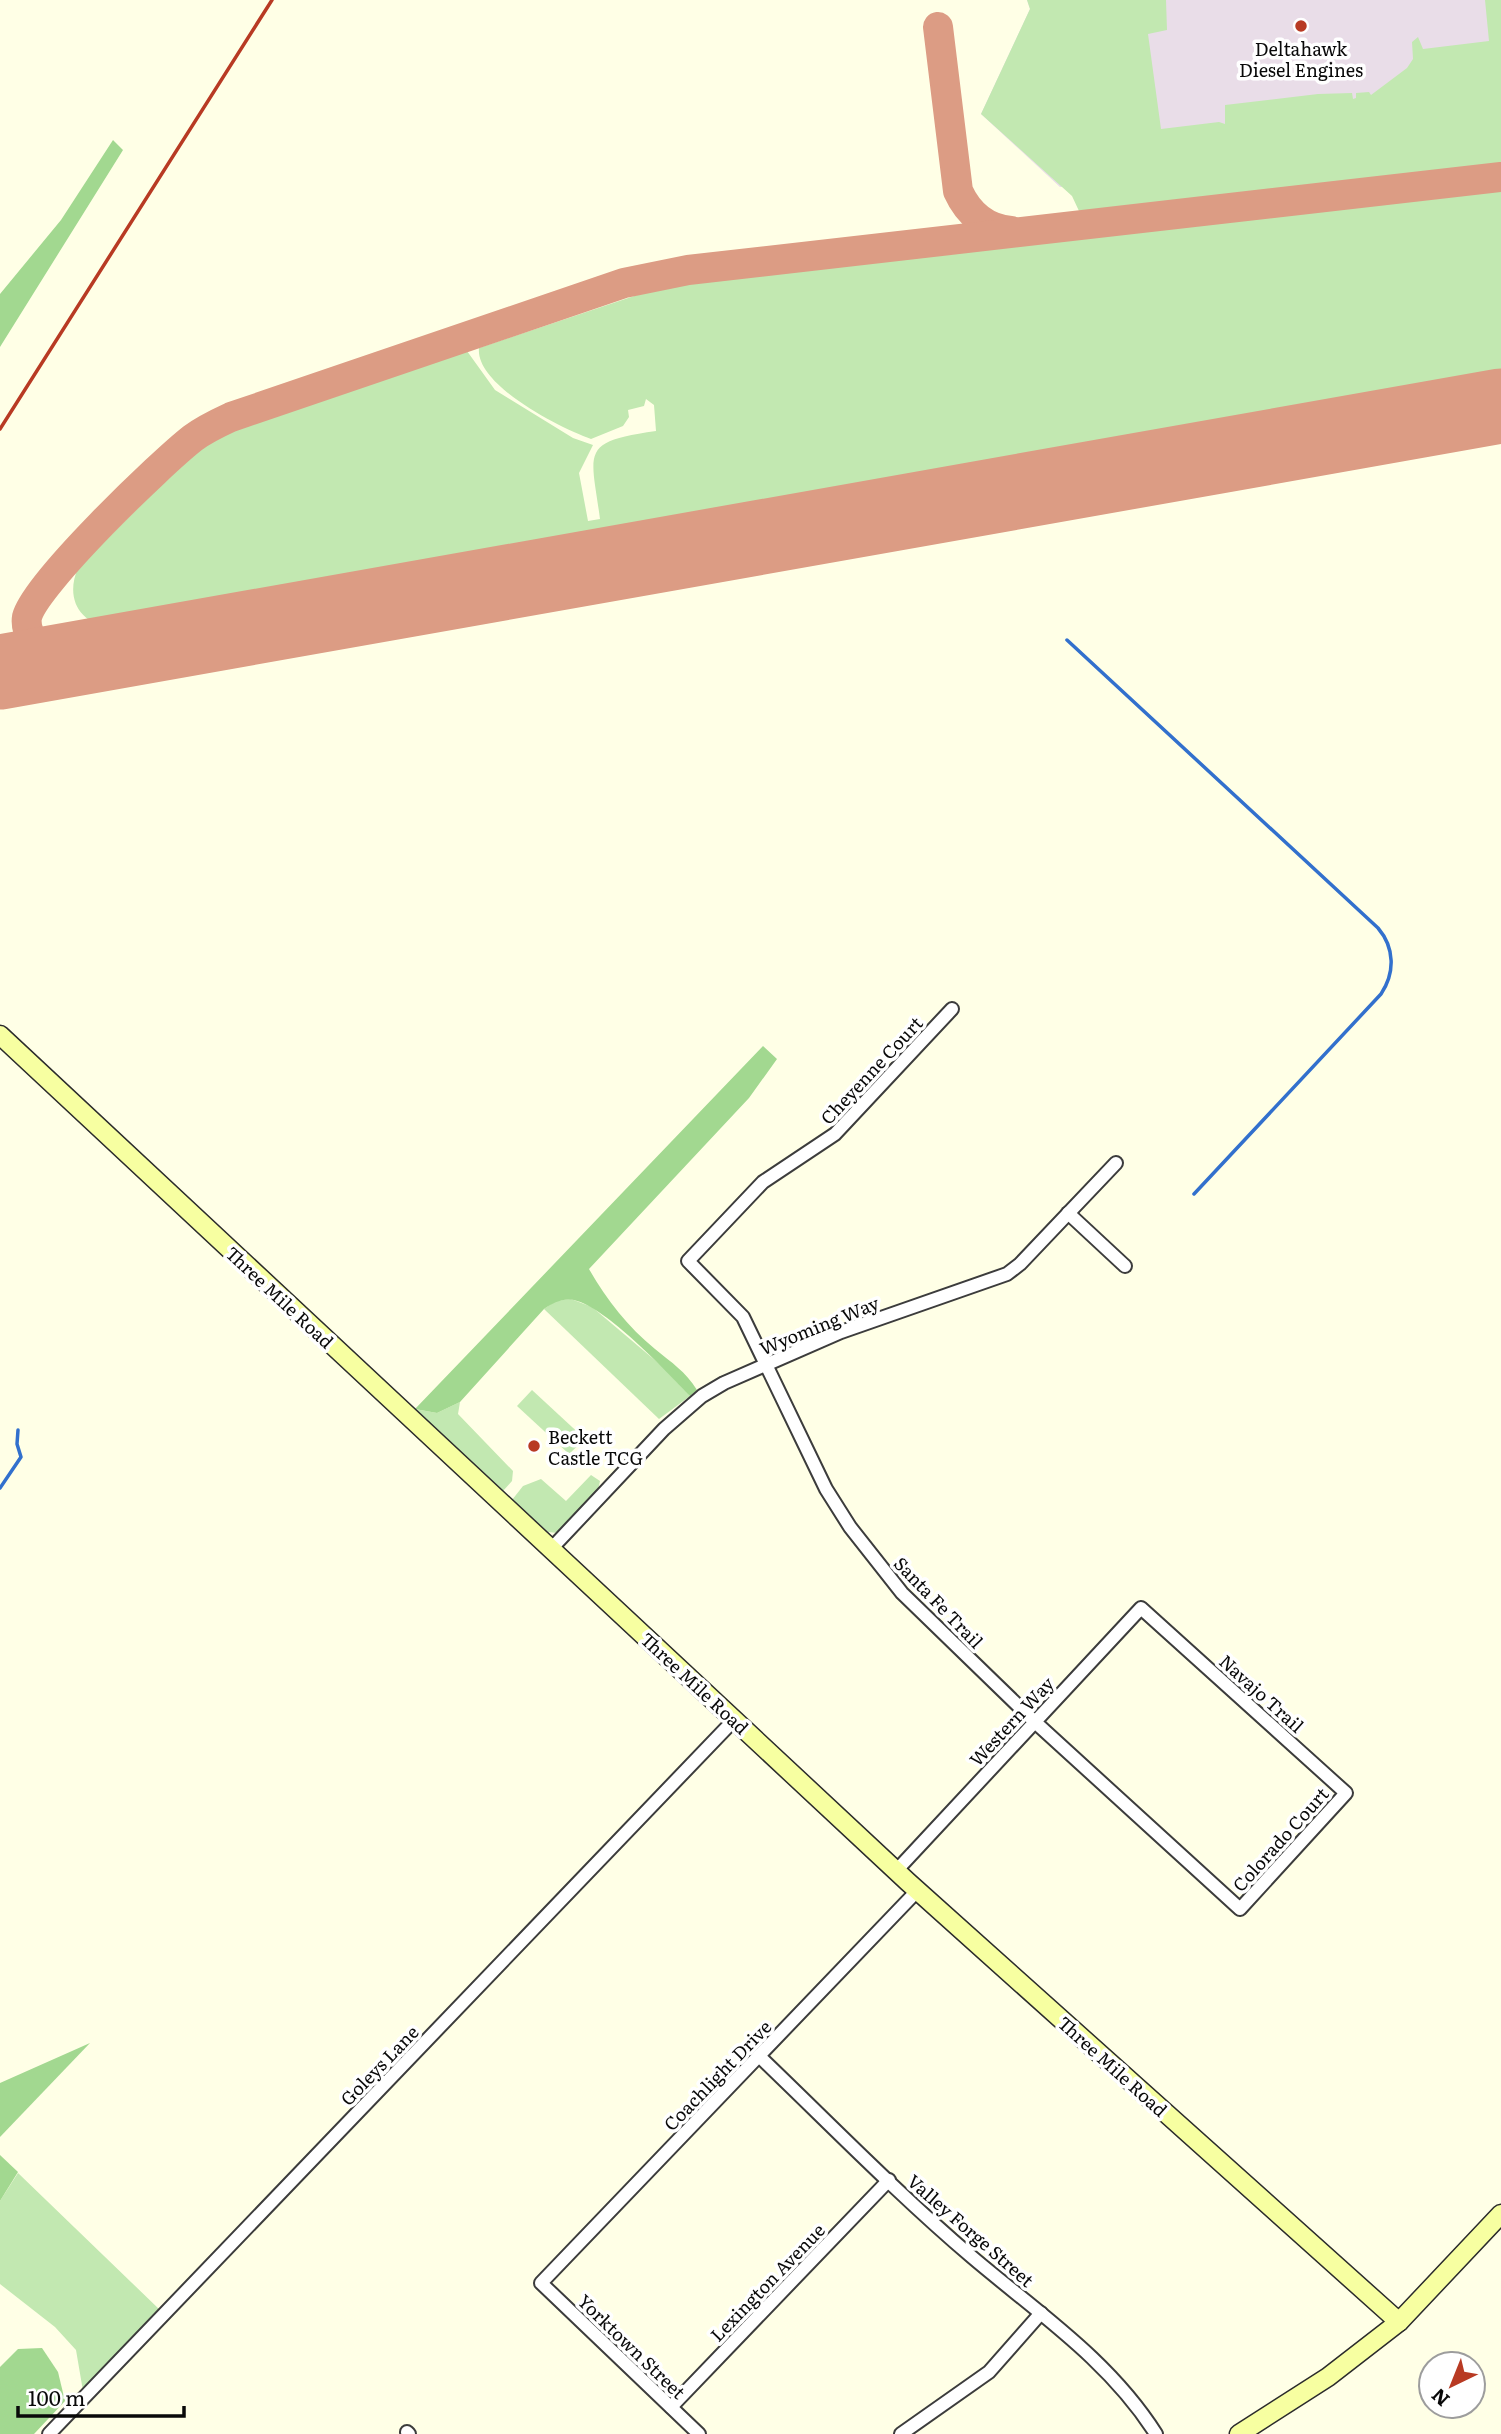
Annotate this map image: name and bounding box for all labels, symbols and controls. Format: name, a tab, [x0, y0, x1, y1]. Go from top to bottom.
marker: Deltahawk Diesel Engines	[1293, 18, 1309, 34]
place label: Deltahawk Diesel Engines	[1239, 35, 1363, 83]
street label: Cheyenne Court	[814, 1009, 929, 1130]
street label: Three Mile Road	[220, 1240, 340, 1354]
street label: Wyoming Way	[755, 1289, 883, 1361]
place label: Beckett Castle TCG	[548, 1423, 643, 1471]
marker: Beckett Castle TCG	[526, 1438, 542, 1454]
street label: Santa Fe Trail	[888, 1550, 990, 1654]
street label: Three Mile Road	[635, 1626, 755, 1740]
street label: Navajo Trail	[1214, 1648, 1310, 1738]
street label: Western Way	[962, 1670, 1060, 1772]
street label: Colorado Court	[1226, 1780, 1335, 1897]
street label: Three Mile Road	[1052, 2009, 1174, 2123]
street label: Coachlight Drive	[657, 2013, 777, 2137]
street label: Goleys Lane	[334, 2019, 424, 2111]
street label: Valley Forge Street	[902, 2167, 1041, 2293]
street label: Lexington Avenue	[703, 2217, 831, 2347]
street label: Yorktown Street	[572, 2287, 692, 2405]
north arrow	[1417, 2350, 1487, 2420]
scale bar	[18, 2374, 184, 2418]
text: 100 m	[28, 2381, 85, 2412]
text: N	[1424, 2382, 1455, 2414]

